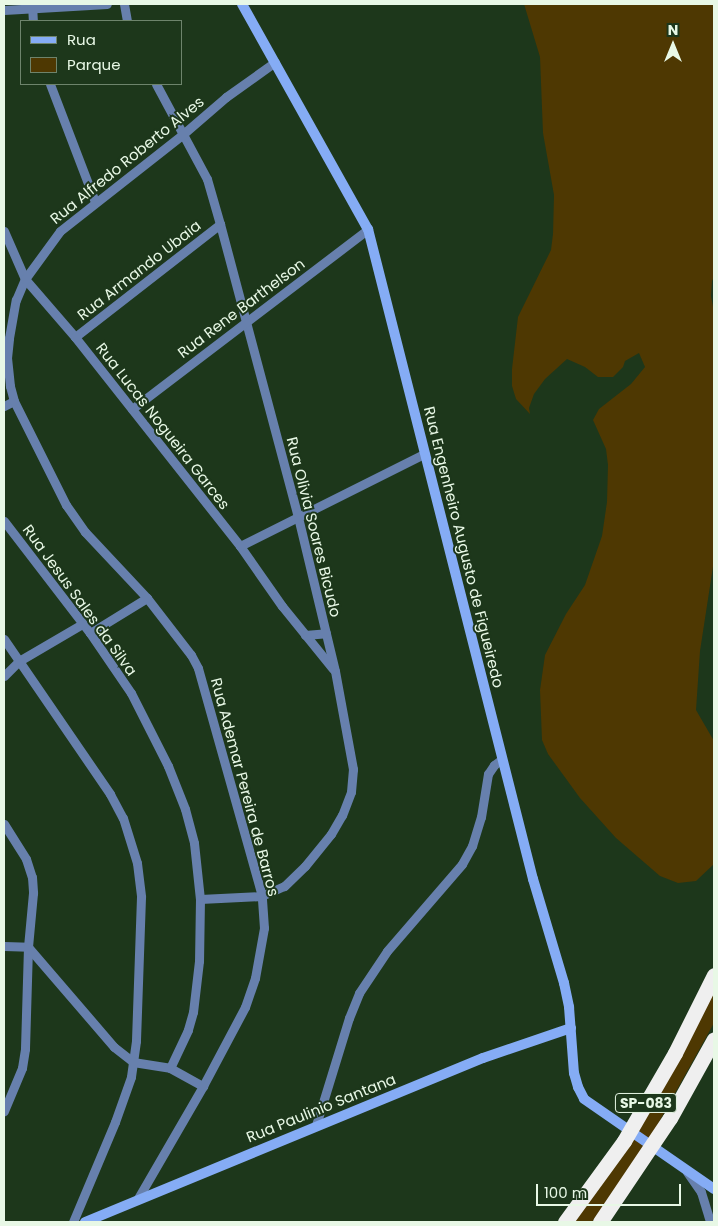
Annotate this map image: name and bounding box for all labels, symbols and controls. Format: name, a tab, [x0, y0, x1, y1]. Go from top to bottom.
legend	[20, 20, 182, 85]
north arrow	[648, 20, 698, 70]
text: N	[668, 20, 678, 40]
text: Rua	[67, 29, 96, 50]
text: Parque	[67, 54, 120, 75]
street label: Rua Alfredo Roberto Alves	[47, 92, 207, 228]
street label: Rua Armando Ubaia	[74, 216, 204, 324]
street label: Rua Rene Barthelson	[174, 254, 308, 362]
street label: Rua Lucas Nogueira Garces	[92, 339, 234, 513]
street label: Rua Engenheiro Augusto de Figueiredo	[420, 404, 508, 690]
street label: Rua Olivia Soares Bicudo	[283, 435, 345, 619]
street label: Rua Jesus Sales da Silva	[19, 521, 141, 679]
street label: Rua Ademar Pereira de Barros	[207, 676, 283, 898]
street label: Rua Paulinio Santana	[244, 1070, 398, 1146]
road number: SP-083	[615, 1092, 677, 1114]
scale bar	[538, 1174, 683, 1206]
text: 100 m	[544, 1182, 587, 1203]

